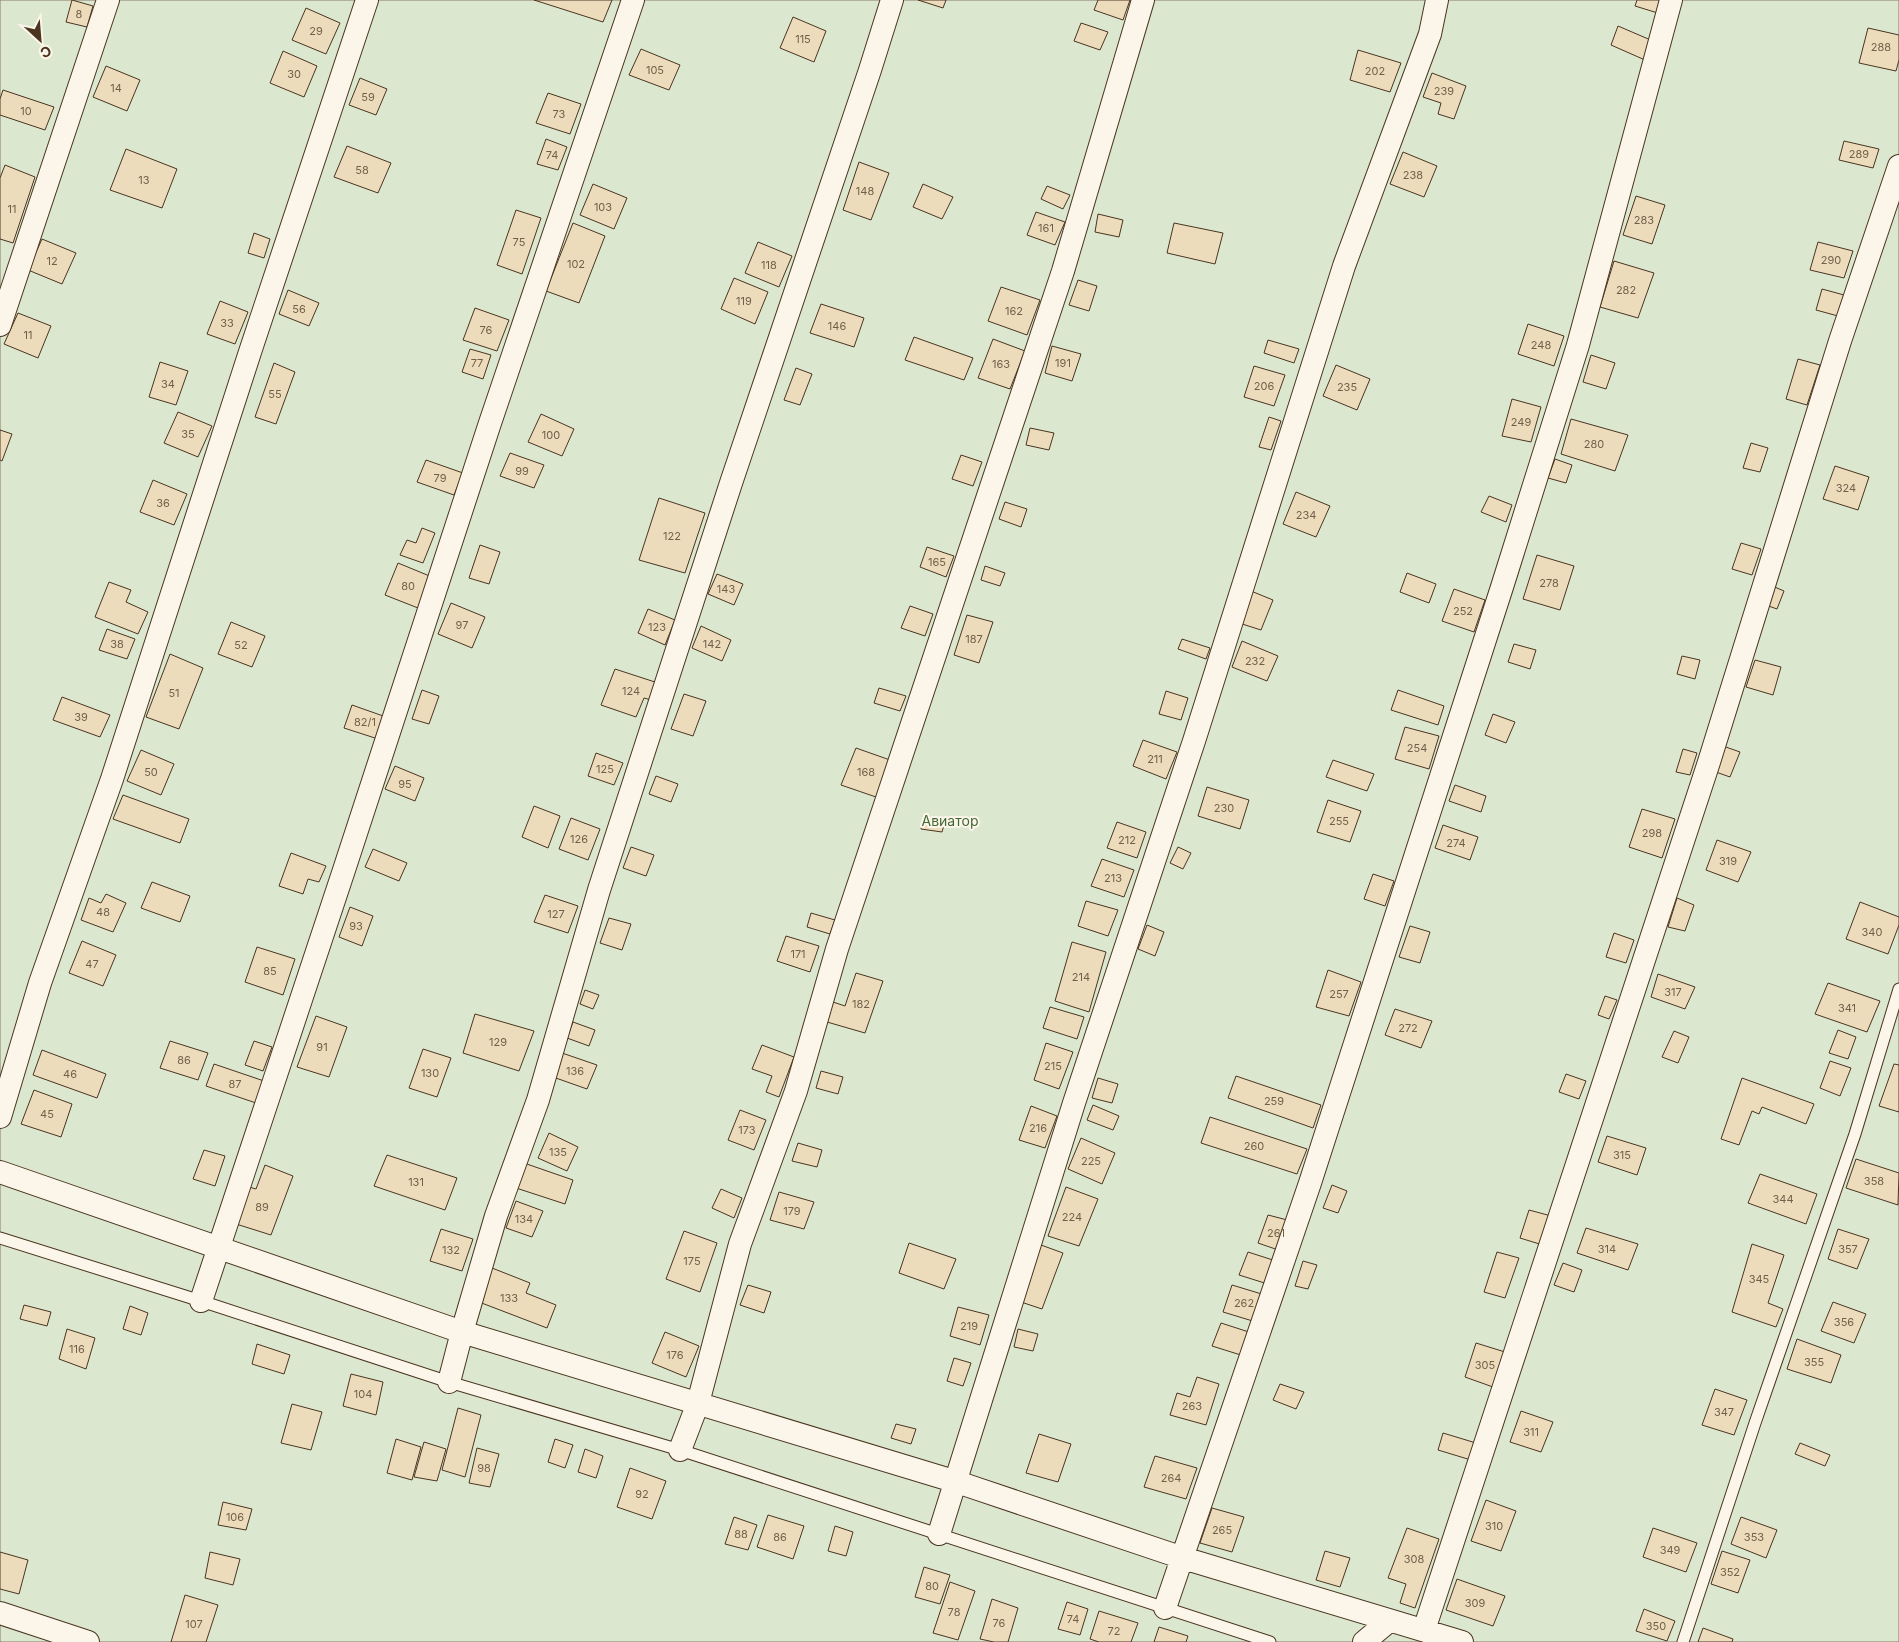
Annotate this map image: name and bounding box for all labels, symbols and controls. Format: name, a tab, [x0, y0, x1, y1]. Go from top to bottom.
house number: 8	[76, 7, 83, 21]
north arrow	[15, 15, 65, 65]
house number: 29	[309, 24, 323, 38]
house number: 115	[795, 32, 811, 46]
house number: 288	[1871, 40, 1891, 54]
text: С	[38, 42, 54, 62]
house number: 105	[646, 63, 664, 77]
house number: 202	[1365, 64, 1385, 78]
house number: 30	[287, 67, 301, 81]
house number: 14	[110, 81, 122, 95]
house number: 239	[1434, 84, 1454, 98]
house number: 59	[361, 90, 375, 104]
house number: 10	[20, 104, 32, 118]
house number: 73	[553, 107, 566, 121]
house number: 289	[1849, 147, 1869, 161]
house number: 74	[546, 148, 558, 162]
house number: 58	[355, 163, 369, 177]
house number: 238	[1403, 168, 1423, 182]
house number: 13	[138, 173, 150, 187]
house number: 148	[856, 184, 874, 198]
house number: 103	[594, 200, 612, 214]
house number: 11	[8, 202, 16, 216]
house number: 283	[1634, 213, 1654, 227]
house number: 161	[1038, 221, 1054, 235]
house number: 75	[513, 235, 526, 249]
house number: 290	[1821, 253, 1841, 267]
house number: 12	[46, 254, 58, 268]
house number: 102	[567, 257, 585, 271]
house number: 118	[761, 258, 777, 272]
house number: 282	[1616, 283, 1636, 297]
house number: 119	[736, 294, 752, 308]
house number: 56	[292, 302, 306, 316]
house number: 162	[1005, 304, 1023, 318]
house number: 33	[220, 316, 234, 330]
house number: 146	[828, 319, 846, 333]
house number: 76	[480, 323, 493, 337]
house number: 11	[24, 328, 32, 342]
house number: 248	[1531, 338, 1551, 352]
house number: 77	[471, 356, 483, 370]
house number: 191	[1055, 356, 1071, 370]
house number: 163	[992, 357, 1010, 371]
house number: 34	[161, 377, 175, 391]
house number: 206	[1254, 379, 1274, 393]
house number: 235	[1337, 380, 1357, 394]
house number: 55	[268, 387, 282, 401]
house number: 249	[1511, 415, 1531, 429]
house number: 35	[181, 427, 195, 441]
house number: 100	[542, 428, 560, 442]
house number: 280	[1584, 437, 1604, 451]
house number: 99	[515, 464, 529, 478]
house number: 79	[434, 471, 447, 485]
house number: 324	[1836, 481, 1856, 495]
house number: 36	[156, 496, 170, 510]
house number: 234	[1296, 508, 1316, 522]
house number: 122	[663, 529, 681, 543]
house number: 165	[928, 555, 946, 569]
house number: 278	[1539, 576, 1559, 590]
house number: 80	[401, 579, 415, 593]
house number: 143	[717, 582, 735, 596]
house number: 252	[1453, 604, 1473, 618]
house number: 97	[456, 618, 468, 632]
house number: 123	[648, 620, 666, 634]
house number: 187	[965, 632, 983, 646]
house number: 38	[110, 637, 124, 651]
house number: 142	[703, 637, 721, 651]
house number: 52	[234, 638, 248, 652]
house number: 232	[1245, 654, 1265, 668]
house number: 124	[622, 684, 640, 698]
house number: 51	[168, 686, 180, 700]
house number: 39	[74, 710, 88, 724]
house number: 82/1	[354, 715, 376, 729]
house number: 254	[1407, 741, 1427, 755]
house number: 211	[1147, 752, 1163, 766]
house number: 125	[596, 762, 614, 776]
house number: 50	[144, 765, 158, 779]
house number: 168	[857, 765, 875, 779]
house number: 95	[398, 777, 412, 791]
house number: 230	[1214, 801, 1234, 815]
park label: Авиатор	[922, 812, 978, 829]
house number: 255	[1329, 814, 1349, 828]
house number: 298	[1642, 826, 1662, 840]
house number: 126	[570, 832, 588, 846]
house number: 212	[1118, 833, 1136, 847]
house number: 274	[1446, 836, 1466, 850]
house number: 319	[1719, 854, 1737, 868]
house number: 213	[1104, 871, 1122, 885]
house number: 48	[96, 905, 110, 919]
house number: 127	[547, 907, 565, 921]
house number: 93	[349, 919, 363, 933]
house number: 340	[1862, 925, 1882, 939]
house number: 171	[790, 947, 806, 961]
house number: 47	[85, 957, 99, 971]
house number: 85	[263, 964, 277, 978]
house number: 214	[1072, 970, 1090, 984]
house number: 317	[1664, 985, 1682, 999]
house number: 257	[1329, 987, 1349, 1001]
house number: 182	[852, 997, 870, 1011]
house number: 341	[1838, 1001, 1856, 1015]
house number: 272	[1398, 1021, 1418, 1035]
house number: 129	[489, 1035, 507, 1049]
house number: 91	[316, 1040, 328, 1054]
house number: 86	[177, 1053, 191, 1067]
house number: 215	[1044, 1059, 1062, 1073]
house number: 136	[566, 1064, 584, 1078]
house number: 130	[421, 1066, 439, 1080]
house number: 46	[63, 1067, 77, 1081]
house number: 87	[228, 1077, 242, 1091]
house number: 259	[1264, 1094, 1284, 1108]
house number: 45	[40, 1107, 54, 1121]
house number: 216	[1029, 1121, 1047, 1135]
house number: 173	[738, 1123, 756, 1137]
house number: 260	[1244, 1139, 1264, 1153]
house number: 135	[549, 1145, 567, 1159]
house number: 315	[1613, 1148, 1631, 1162]
house number: 225	[1081, 1154, 1101, 1168]
house number: 358	[1864, 1174, 1884, 1188]
house number: 131	[408, 1175, 424, 1189]
house number: 344	[1772, 1192, 1794, 1206]
house number: 89	[255, 1200, 269, 1214]
house number: 179	[783, 1204, 801, 1218]
house number: 224	[1062, 1210, 1082, 1224]
house number: 134	[515, 1212, 533, 1226]
house number: 261	[1267, 1226, 1285, 1240]
house number: 314	[1598, 1242, 1616, 1256]
house number: 357	[1838, 1242, 1858, 1256]
house number: 132	[442, 1243, 460, 1257]
house number: 175	[683, 1254, 701, 1268]
house number: 345	[1749, 1272, 1770, 1286]
house number: 133	[500, 1291, 518, 1305]
house number: 262	[1234, 1296, 1254, 1310]
house number: 356	[1834, 1315, 1854, 1329]
house number: 219	[960, 1319, 978, 1333]
house number: 116	[69, 1342, 85, 1356]
house number: 176	[666, 1348, 684, 1362]
house number: 355	[1804, 1355, 1824, 1369]
house number: 305	[1475, 1358, 1496, 1372]
house number: 104	[354, 1387, 372, 1401]
house number: 263	[1182, 1399, 1202, 1413]
house number: 347	[1714, 1405, 1734, 1419]
house number: 311	[1523, 1425, 1539, 1439]
house number: 98	[477, 1461, 491, 1475]
house number: 264	[1161, 1471, 1181, 1485]
house number: 92	[635, 1487, 649, 1501]
house number: 106	[226, 1510, 244, 1524]
house number: 310	[1485, 1519, 1503, 1533]
house number: 265	[1212, 1523, 1232, 1537]
house number: 88	[734, 1527, 748, 1541]
house number: 86	[773, 1530, 787, 1544]
house number: 353	[1744, 1530, 1764, 1544]
house number: 349	[1660, 1543, 1681, 1557]
house number: 308	[1404, 1552, 1424, 1566]
house number: 352	[1720, 1565, 1740, 1579]
house number: 80	[925, 1579, 939, 1593]
house number: 309	[1465, 1596, 1485, 1610]
house number: 78	[948, 1605, 961, 1619]
house number: 74	[1067, 1612, 1079, 1626]
house number: 76	[993, 1616, 1006, 1630]
house number: 107	[185, 1617, 203, 1631]
house number: 350	[1646, 1619, 1666, 1633]
house number: 72	[1108, 1624, 1120, 1638]

